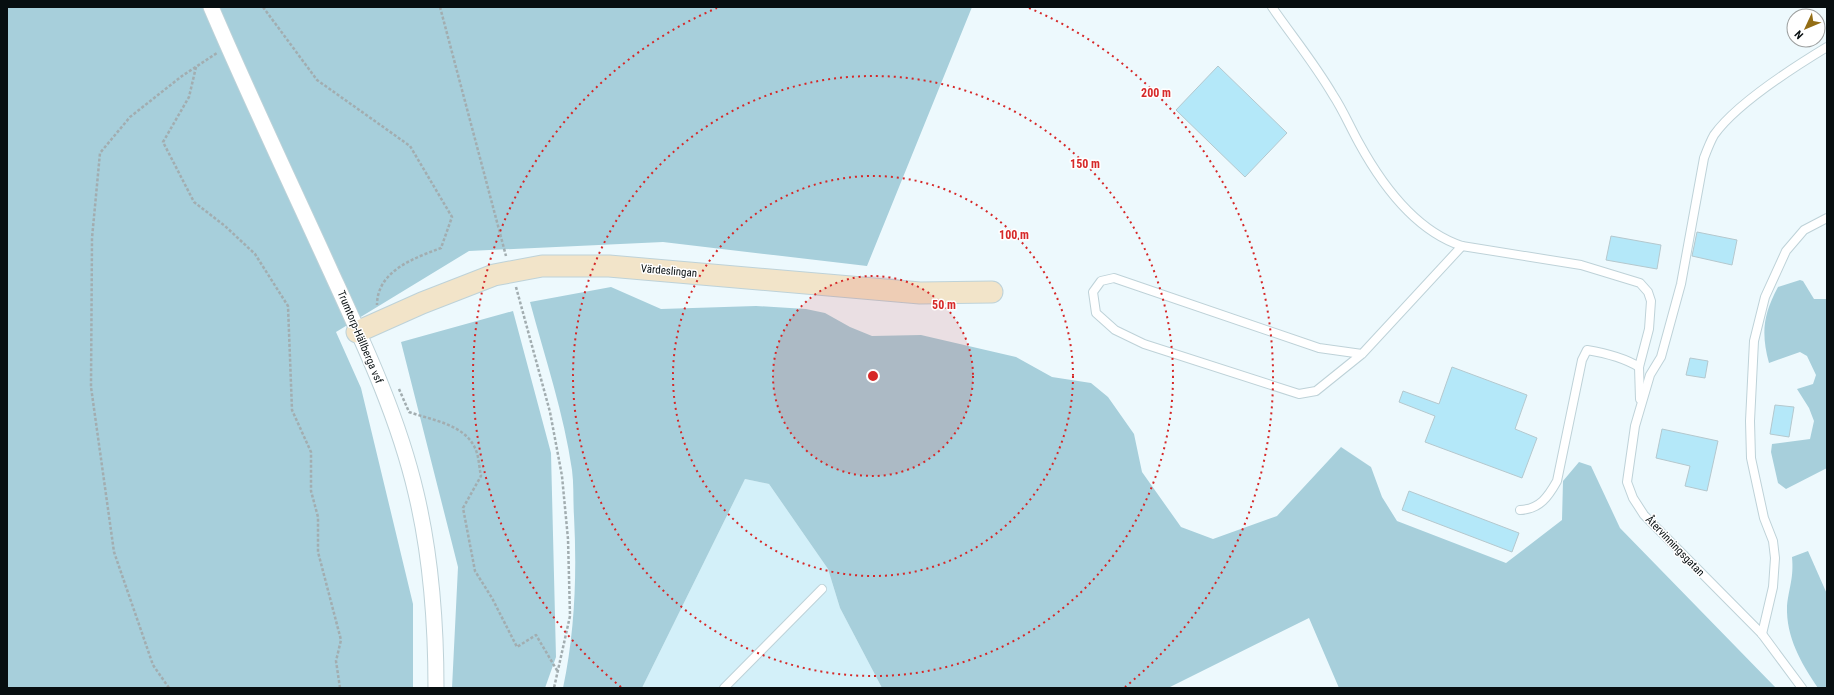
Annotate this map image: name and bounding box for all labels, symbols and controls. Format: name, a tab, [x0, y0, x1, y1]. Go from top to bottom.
north arrow	[1786, 8, 1826, 48]
text: N	[1792, 27, 1806, 42]
text: 200 m	[1141, 86, 1171, 100]
text: 150 m	[1070, 157, 1100, 171]
text: 100 m	[999, 228, 1029, 242]
street label: Värdeslingan	[640, 262, 698, 280]
street label: Trumtorp-Hällberga vsf	[335, 289, 386, 386]
text: 50 m	[932, 298, 956, 312]
centre of rings	[866, 369, 880, 383]
street label: Återvinningsgatan	[1643, 512, 1708, 579]

